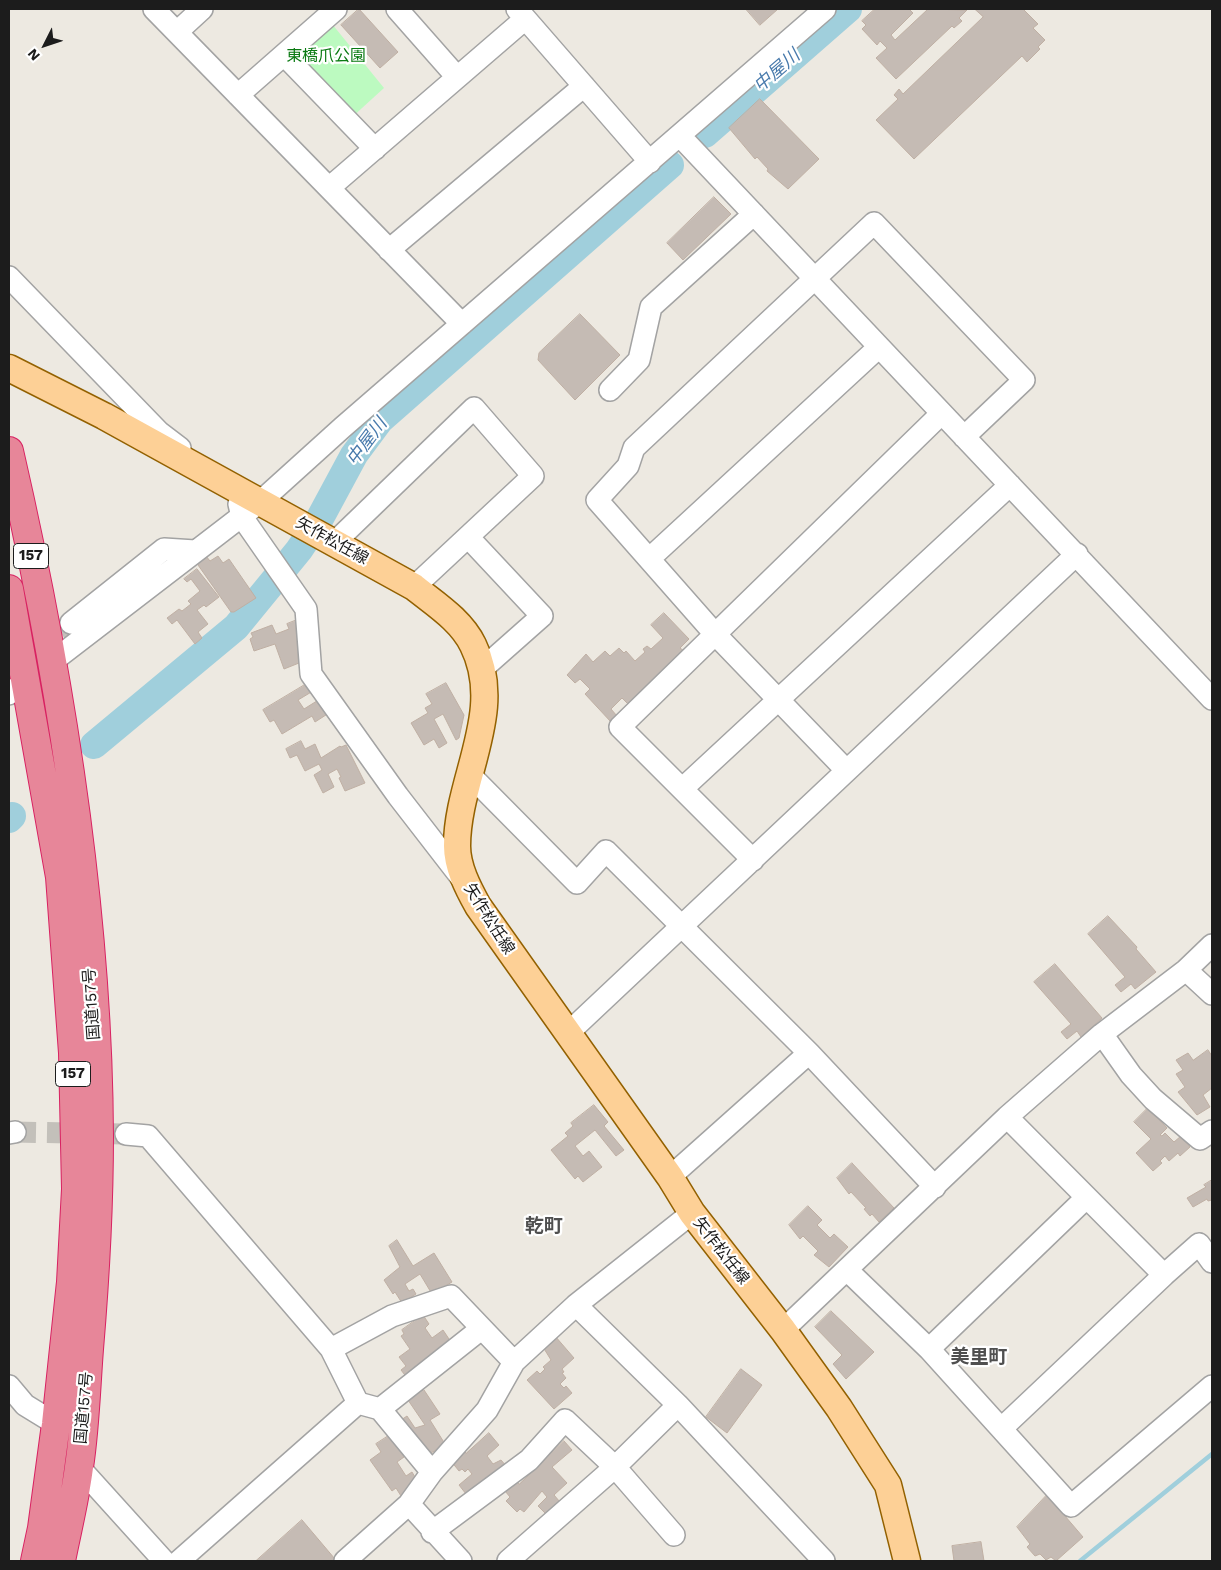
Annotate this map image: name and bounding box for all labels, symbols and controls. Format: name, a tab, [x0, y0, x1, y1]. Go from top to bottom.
north arrow	[20, 20, 70, 70]
water label: 中屋川	[750, 45, 804, 97]
text: N	[24, 46, 43, 64]
park label: 東橋爪公園	[286, 46, 366, 66]
water label: 中屋川	[342, 414, 392, 470]
street label: 矢作松任線	[292, 513, 372, 569]
road number: 157	[14, 544, 48, 568]
street label: 矢作松任線	[460, 880, 518, 958]
street label: 国道157号	[80, 967, 104, 1041]
road number: 157	[56, 1062, 90, 1086]
street label: 矢作松任線	[689, 1214, 753, 1288]
district label: 乾町	[525, 1215, 563, 1237]
district label: 美里町	[951, 1346, 1007, 1368]
street label: 国道157号	[71, 1371, 97, 1445]

